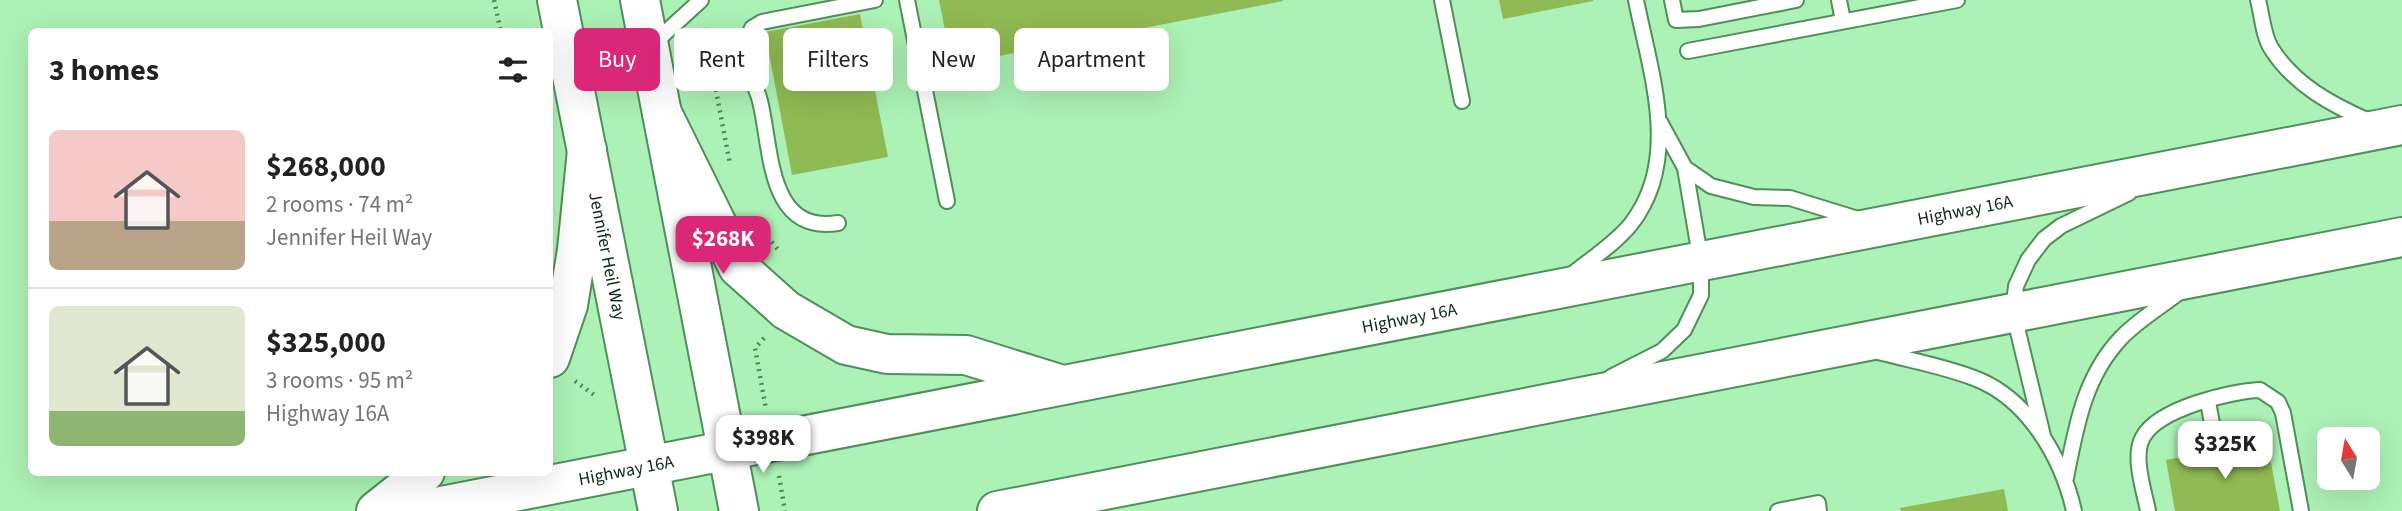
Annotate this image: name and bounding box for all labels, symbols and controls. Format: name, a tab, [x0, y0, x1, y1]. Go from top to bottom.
chip: Buy	[574, 28, 660, 91]
chip: Rent	[674, 28, 769, 91]
chip: Filters	[783, 28, 893, 91]
chip: New	[907, 28, 1000, 91]
chip: Apartment	[1014, 28, 1169, 91]
text: 3 homes	[49, 49, 159, 92]
icon: filters	[494, 51, 532, 89]
text: $268,000	[266, 145, 386, 188]
icon: home	[105, 158, 189, 242]
text: 2 rooms · 74 m²	[266, 188, 413, 221]
street label: Highway 16A	[1915, 188, 2015, 231]
street label: Jennifer Heil Way	[583, 190, 633, 323]
pin: $268K	[674, 216, 772, 276]
text: Jennifer Heil Way	[266, 221, 432, 254]
text: $268K	[692, 222, 754, 255]
street label: Highway 16A	[1360, 296, 1459, 339]
text: $325,000	[266, 321, 386, 364]
icon: home	[105, 334, 189, 418]
text: 3 rooms · 95 m²	[266, 364, 413, 397]
text: Highway 16A	[266, 397, 389, 430]
pin: $398K	[714, 416, 812, 475]
text: $398K	[732, 421, 794, 454]
pin: $325K	[2176, 421, 2274, 481]
text: $325K	[2194, 427, 2256, 460]
north arrow	[2317, 427, 2380, 490]
map controls	[2317, 427, 2380, 490]
street label: Highway 16A	[576, 449, 676, 492]

